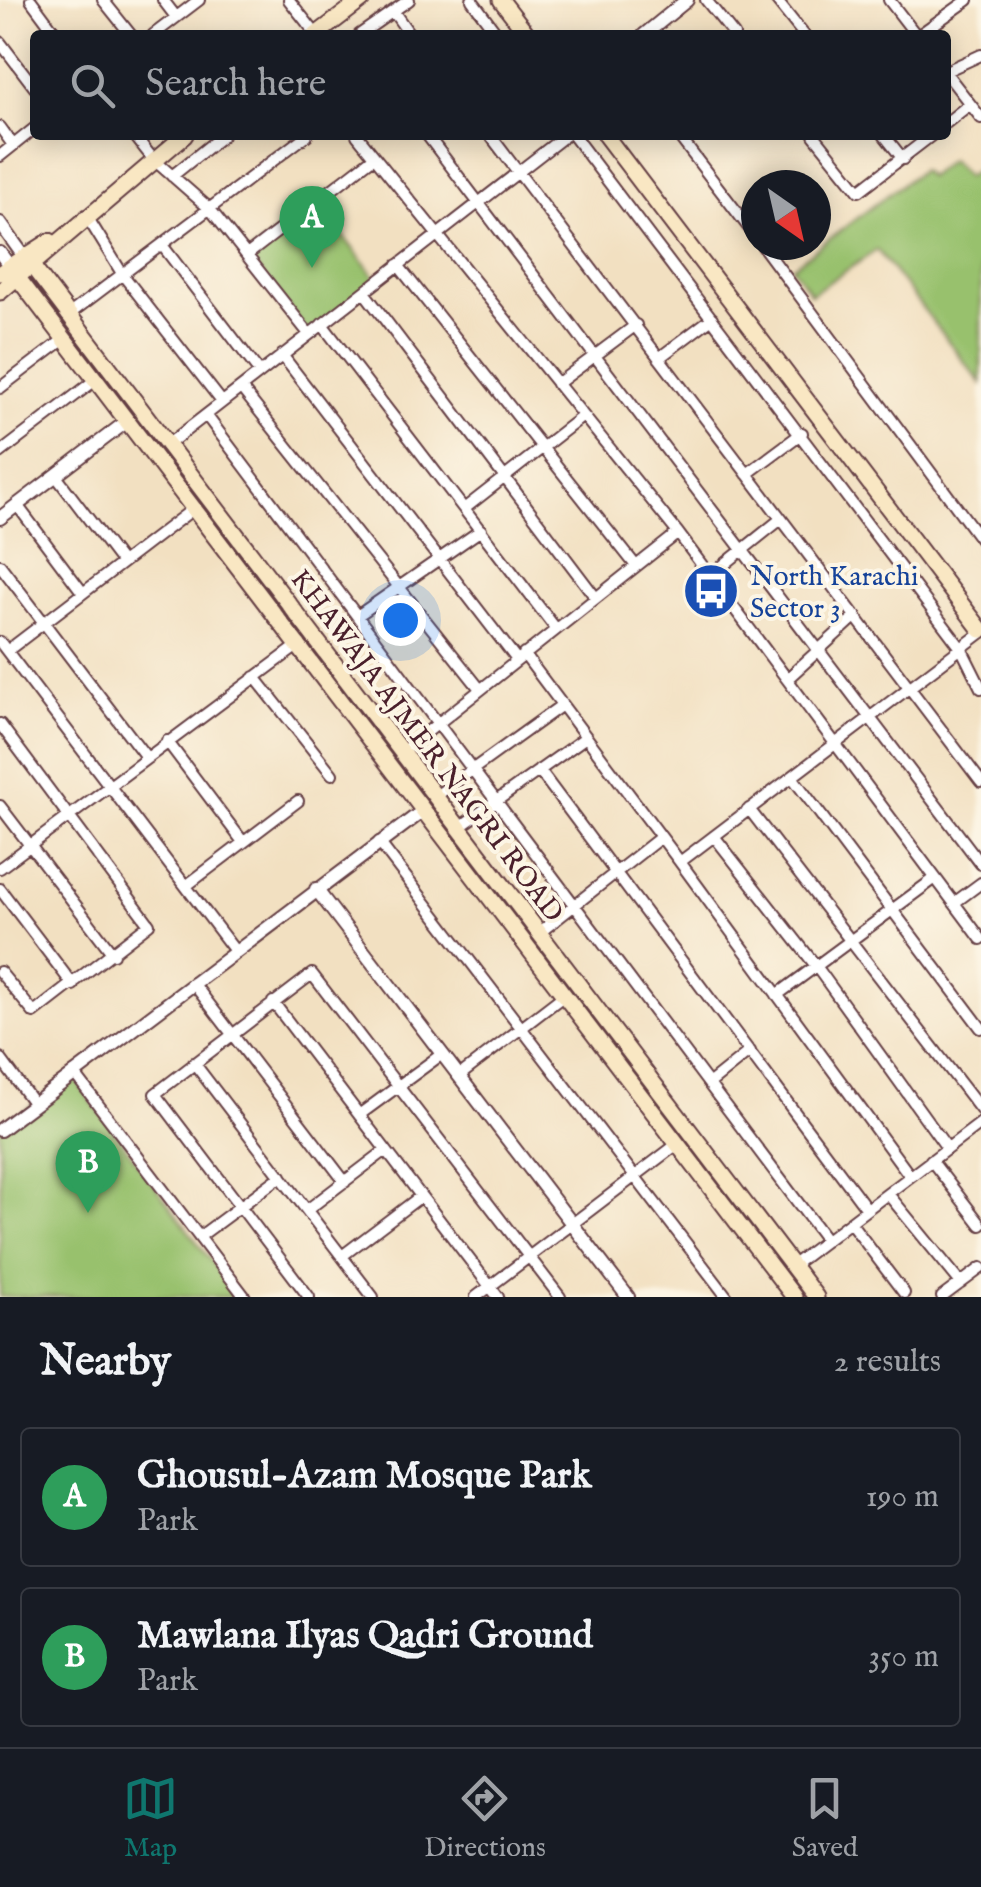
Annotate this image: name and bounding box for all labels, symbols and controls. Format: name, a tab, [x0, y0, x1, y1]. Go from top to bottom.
search box	[30, 30, 951, 140]
icon: search	[65, 58, 120, 113]
text: Search here	[145, 61, 326, 109]
north arrow	[741, 170, 831, 260]
pin: A	[280, 186, 344, 268]
place label: North Karachi Sector 3	[750, 560, 919, 627]
bus stop icon: North Karachi Sector 3	[681, 561, 741, 621]
street label: KHAWAJA AJMER NAGRI ROAD	[282, 563, 570, 930]
your location	[375, 595, 426, 646]
pin: B	[56, 1130, 120, 1213]
text: Nearby	[40, 1336, 171, 1389]
text: 2 results	[834, 1342, 941, 1383]
text: Ghousul-Azam Mosque Park	[137, 1453, 591, 1501]
text: A	[64, 1477, 85, 1518]
text: 190 m	[866, 1477, 939, 1518]
text: Park	[137, 1501, 198, 1542]
text: Mawlana Ilyas Qadri Ground	[137, 1613, 593, 1661]
text: B	[64, 1637, 85, 1678]
text: 350 m	[868, 1637, 939, 1678]
text: Park	[137, 1661, 198, 1702]
tab: Map	[123, 1771, 178, 1866]
tab: Directions	[424, 1771, 546, 1866]
tab: Saved	[792, 1771, 858, 1866]

